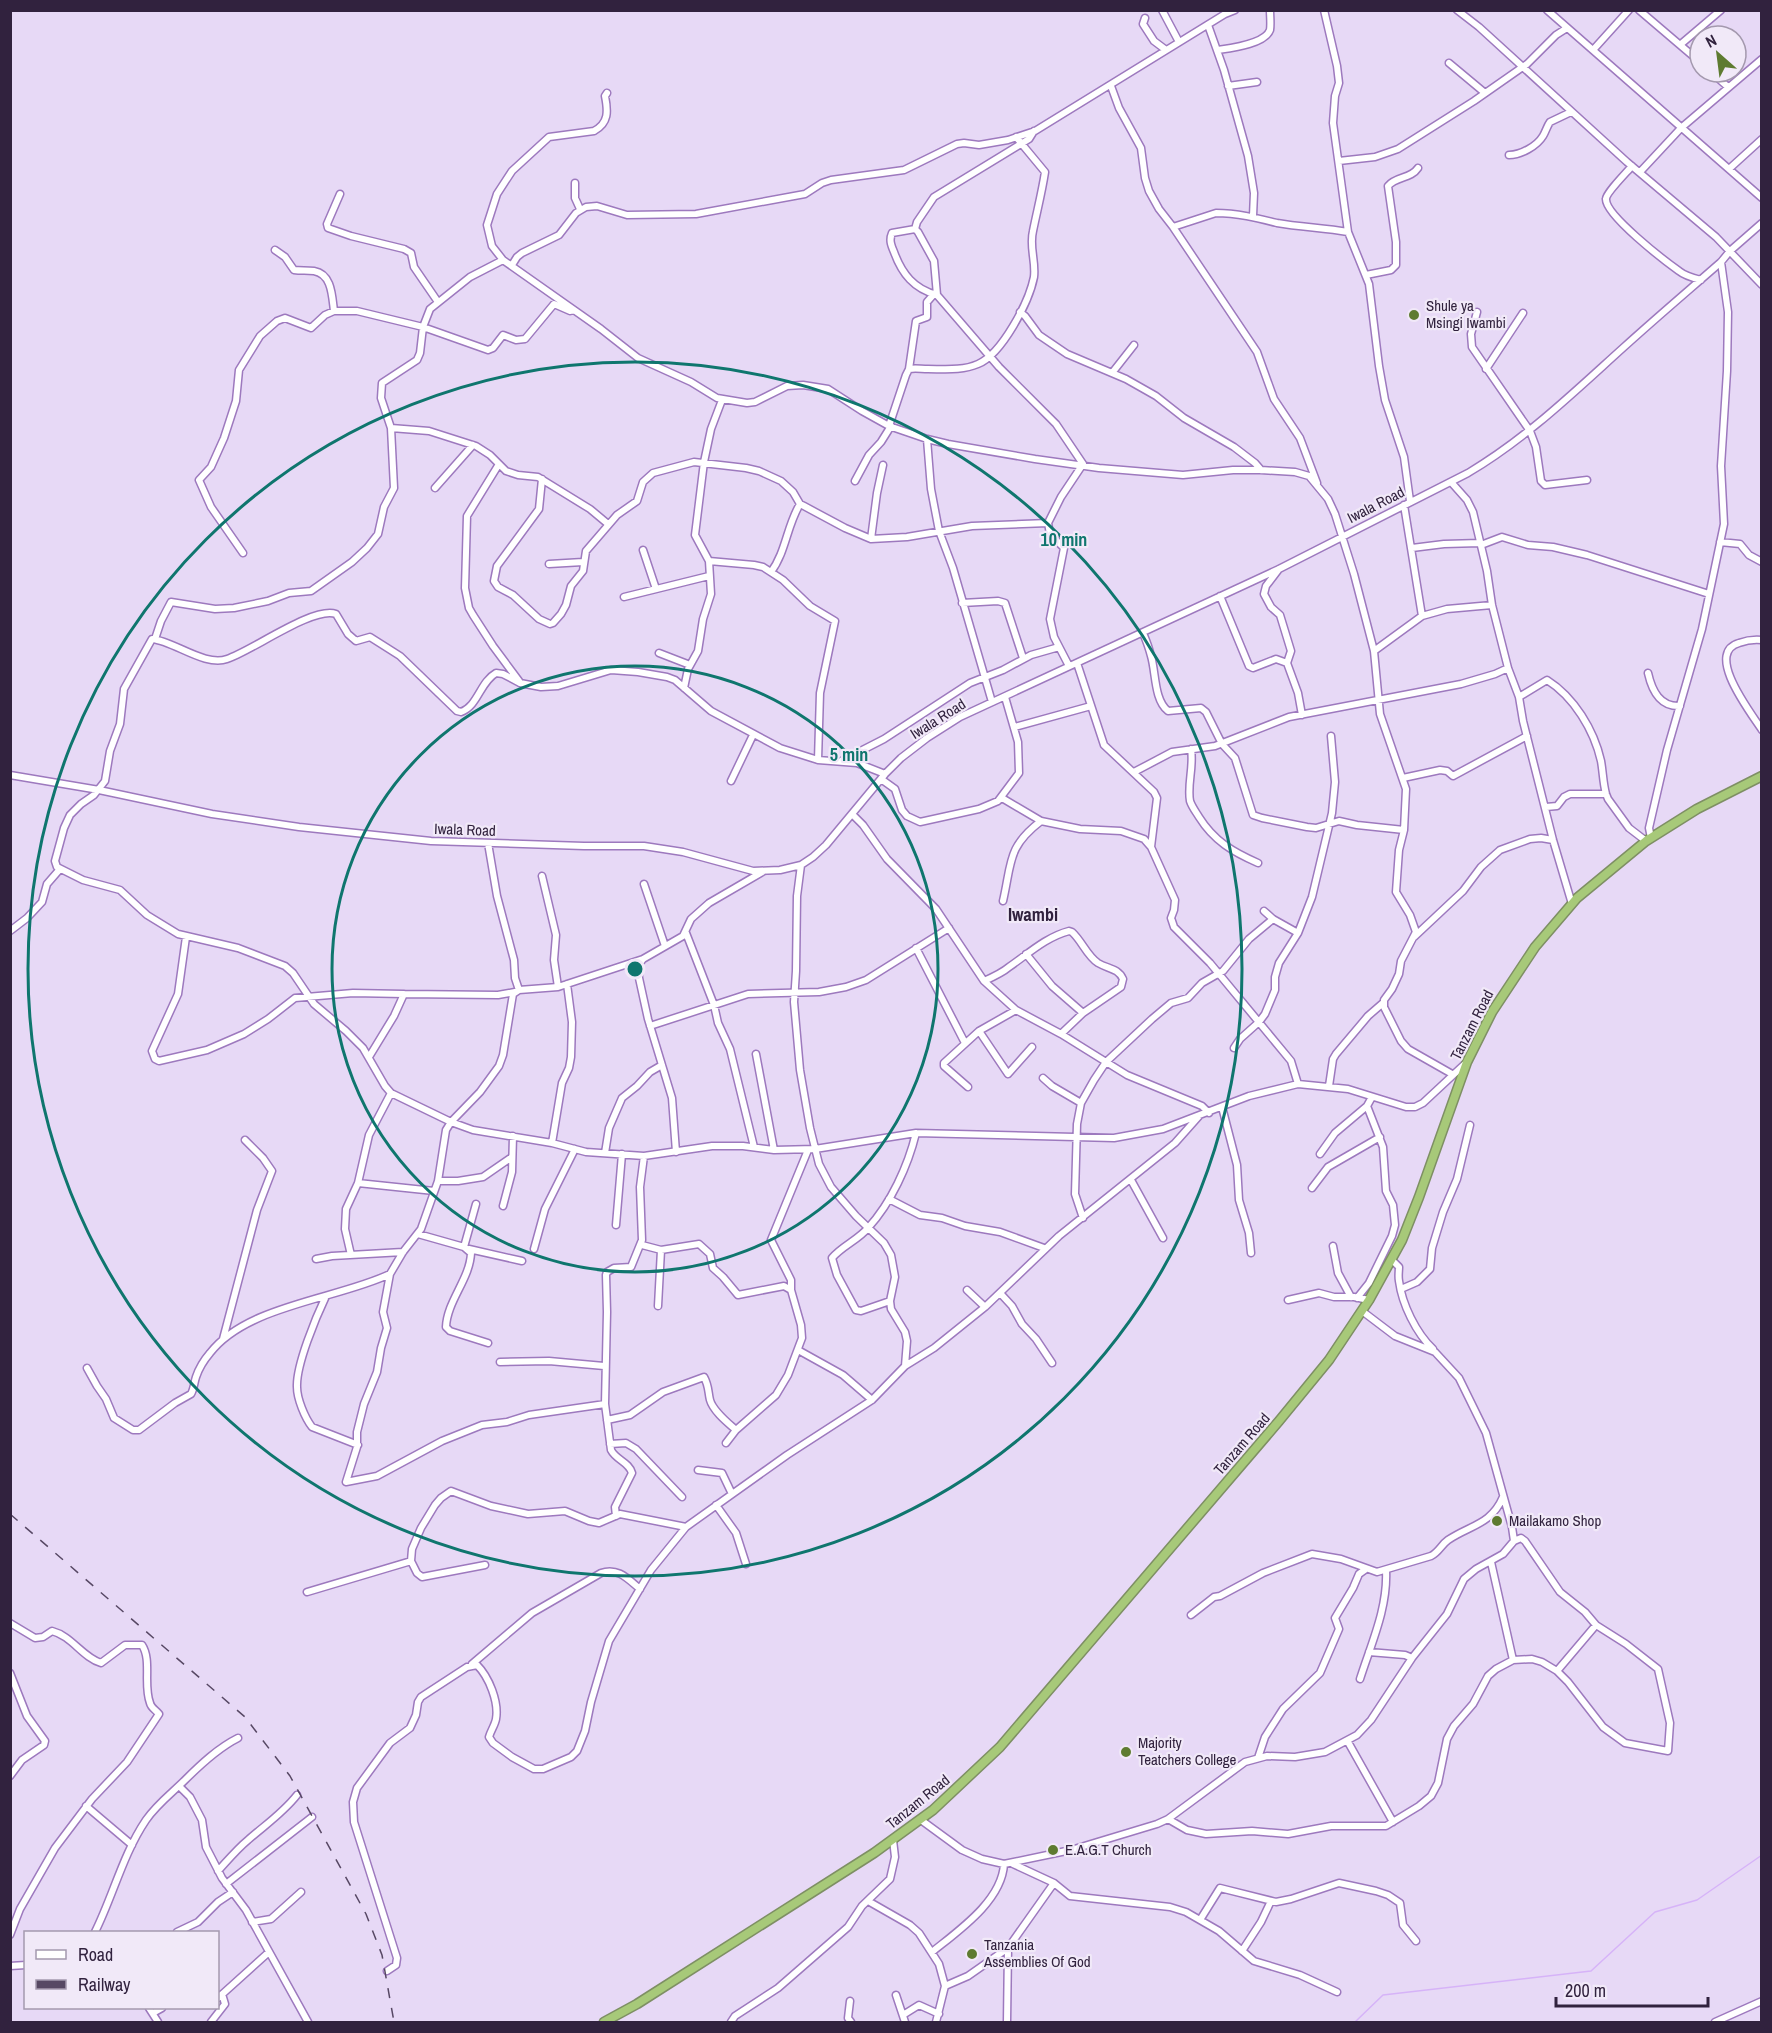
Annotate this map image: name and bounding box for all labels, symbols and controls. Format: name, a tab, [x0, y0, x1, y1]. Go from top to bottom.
north arrow	[1688, 24, 1748, 84]
text: N	[1702, 29, 1720, 53]
place label: Shule ya Msingi Iwambi	[1426, 295, 1506, 333]
marker: Shule ya Msingi Iwambi	[1407, 308, 1421, 322]
street label: Iwala Road	[1344, 481, 1408, 528]
text: 10 min	[1041, 527, 1087, 552]
street label: Iwala Road	[906, 693, 969, 744]
text: 5 min	[830, 742, 868, 767]
street label: Iwala Road	[434, 818, 496, 841]
district label: Iwambi	[1008, 902, 1058, 927]
centre of rings	[625, 959, 645, 979]
street label: Tanzam Road	[1445, 986, 1498, 1063]
street label: Tanzam Road	[1209, 1408, 1275, 1479]
place label: Mailakamo Shop	[1509, 1510, 1601, 1531]
marker: Mailakamo Shop	[1490, 1514, 1504, 1528]
place label: Majority Teatchers College	[1138, 1732, 1237, 1770]
marker: Majority Teatchers College	[1119, 1745, 1133, 1759]
street label: Tanzam Road	[881, 1769, 954, 1834]
place label: E.A.G.T Church	[1065, 1839, 1152, 1860]
marker: E.A.G.T Church	[1046, 1843, 1060, 1857]
legend	[24, 1931, 219, 2009]
place label: Tanzania Assemblies Of God	[983, 1934, 1091, 1972]
text: Road	[78, 1942, 113, 1967]
marker: Tanzania Assemblies Of God	[965, 1947, 979, 1961]
scale bar	[1556, 1970, 1708, 2008]
text: Railway	[78, 1972, 131, 1997]
text: 200 m	[1565, 1978, 1606, 2003]

